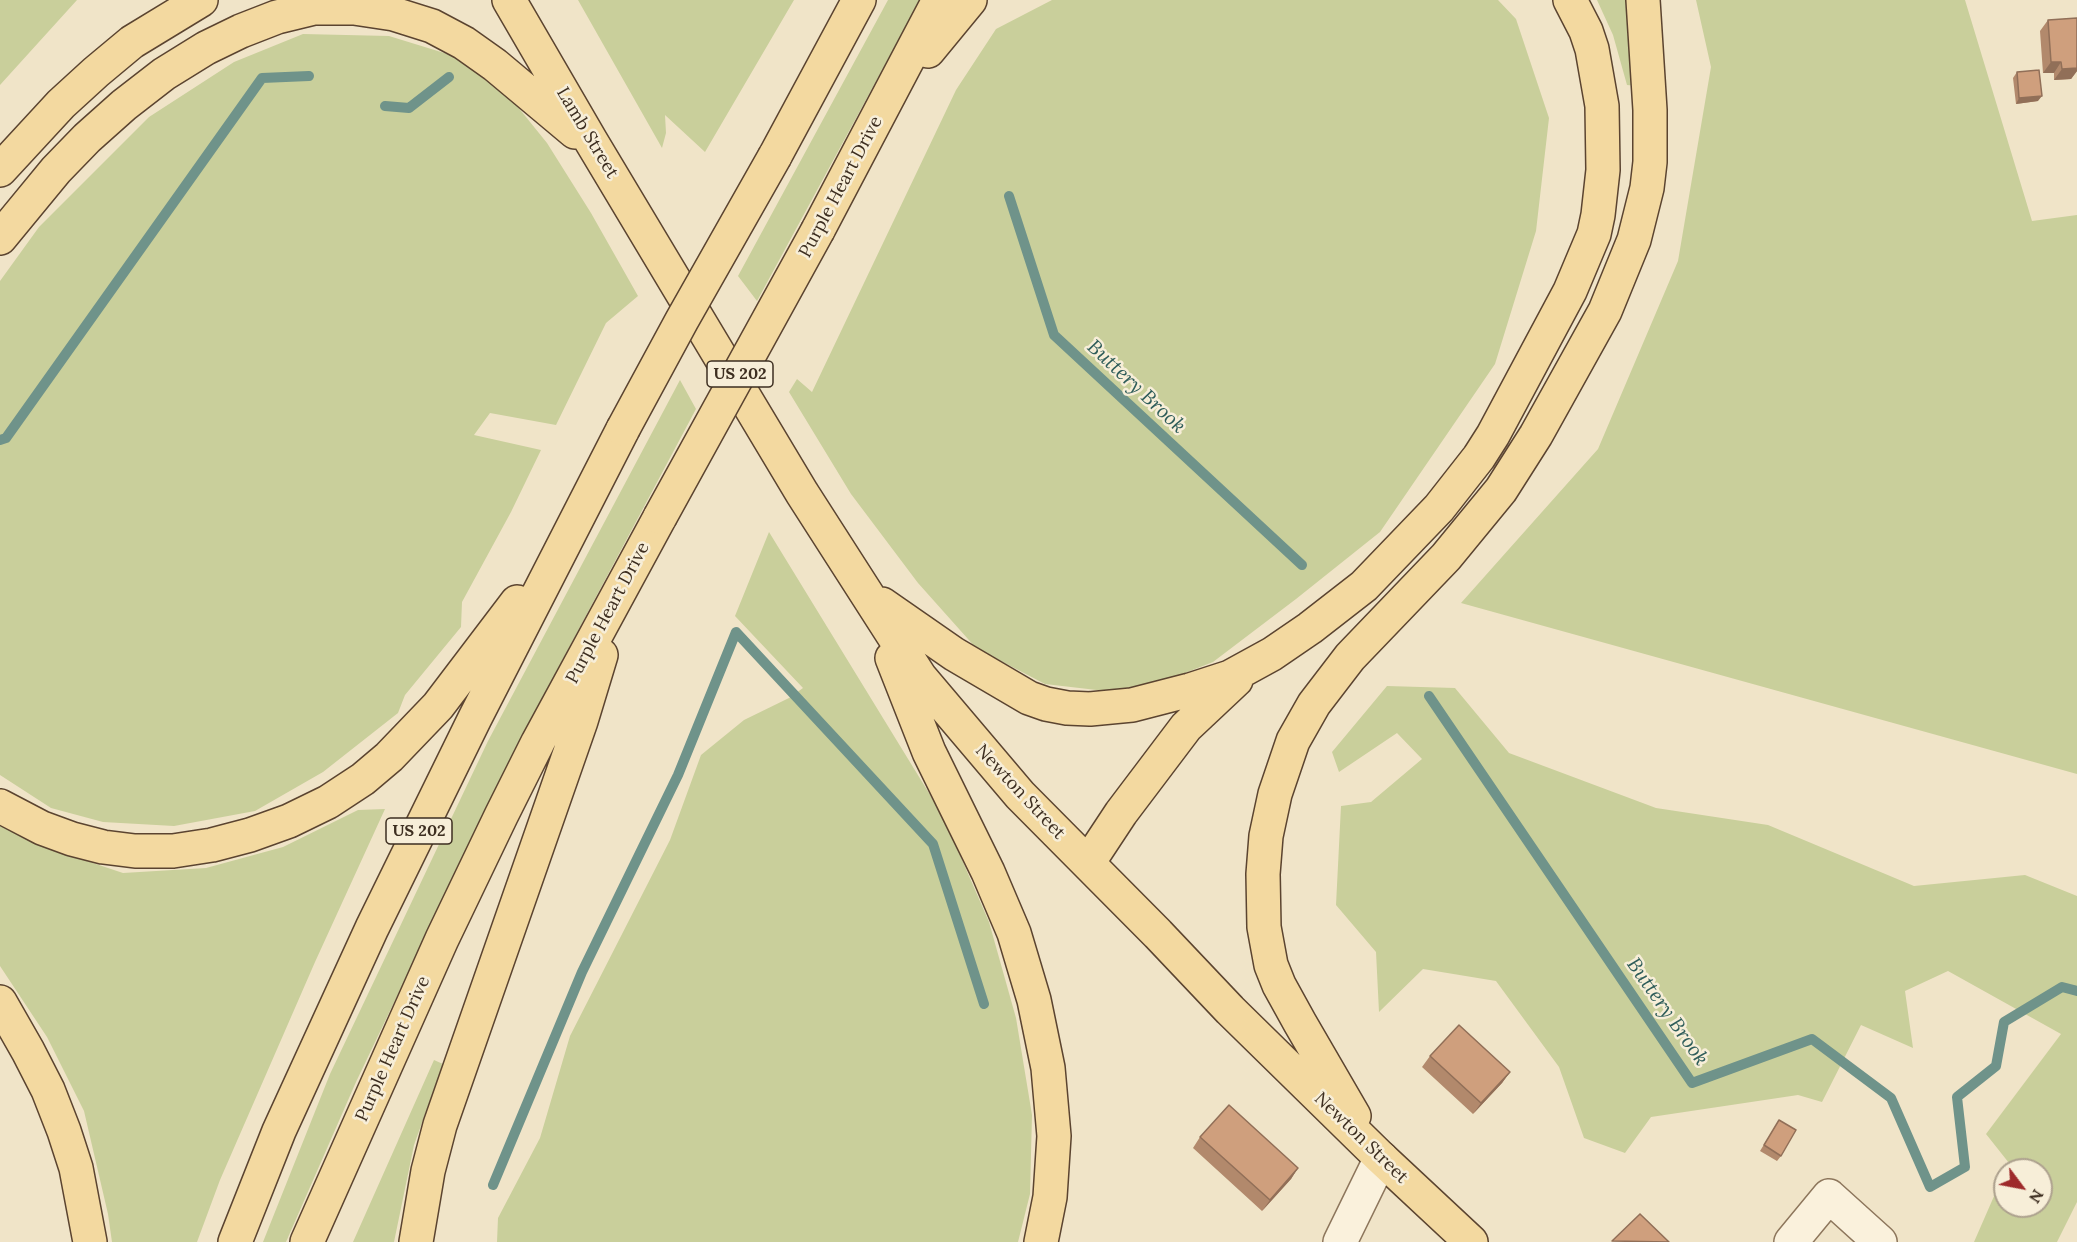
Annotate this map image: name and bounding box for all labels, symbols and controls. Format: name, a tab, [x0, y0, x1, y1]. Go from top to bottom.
street label: Lamb Street	[551, 84, 623, 182]
street label: Purple Heart Drive	[795, 113, 887, 261]
water label: Buttery Brook	[1082, 335, 1190, 439]
road number: US 202	[707, 361, 773, 387]
street label: Purple Heart Drive	[562, 539, 654, 687]
street label: Newton Street	[971, 740, 1069, 844]
road number: US 202	[386, 818, 452, 844]
water label: Buttery Brook	[1621, 954, 1713, 1070]
street label: Purple Heart Drive	[351, 973, 435, 1125]
street label: Newton Street	[1310, 1088, 1412, 1188]
north arrow	[1993, 1158, 2053, 1218]
text: N	[2025, 1186, 2048, 1207]

